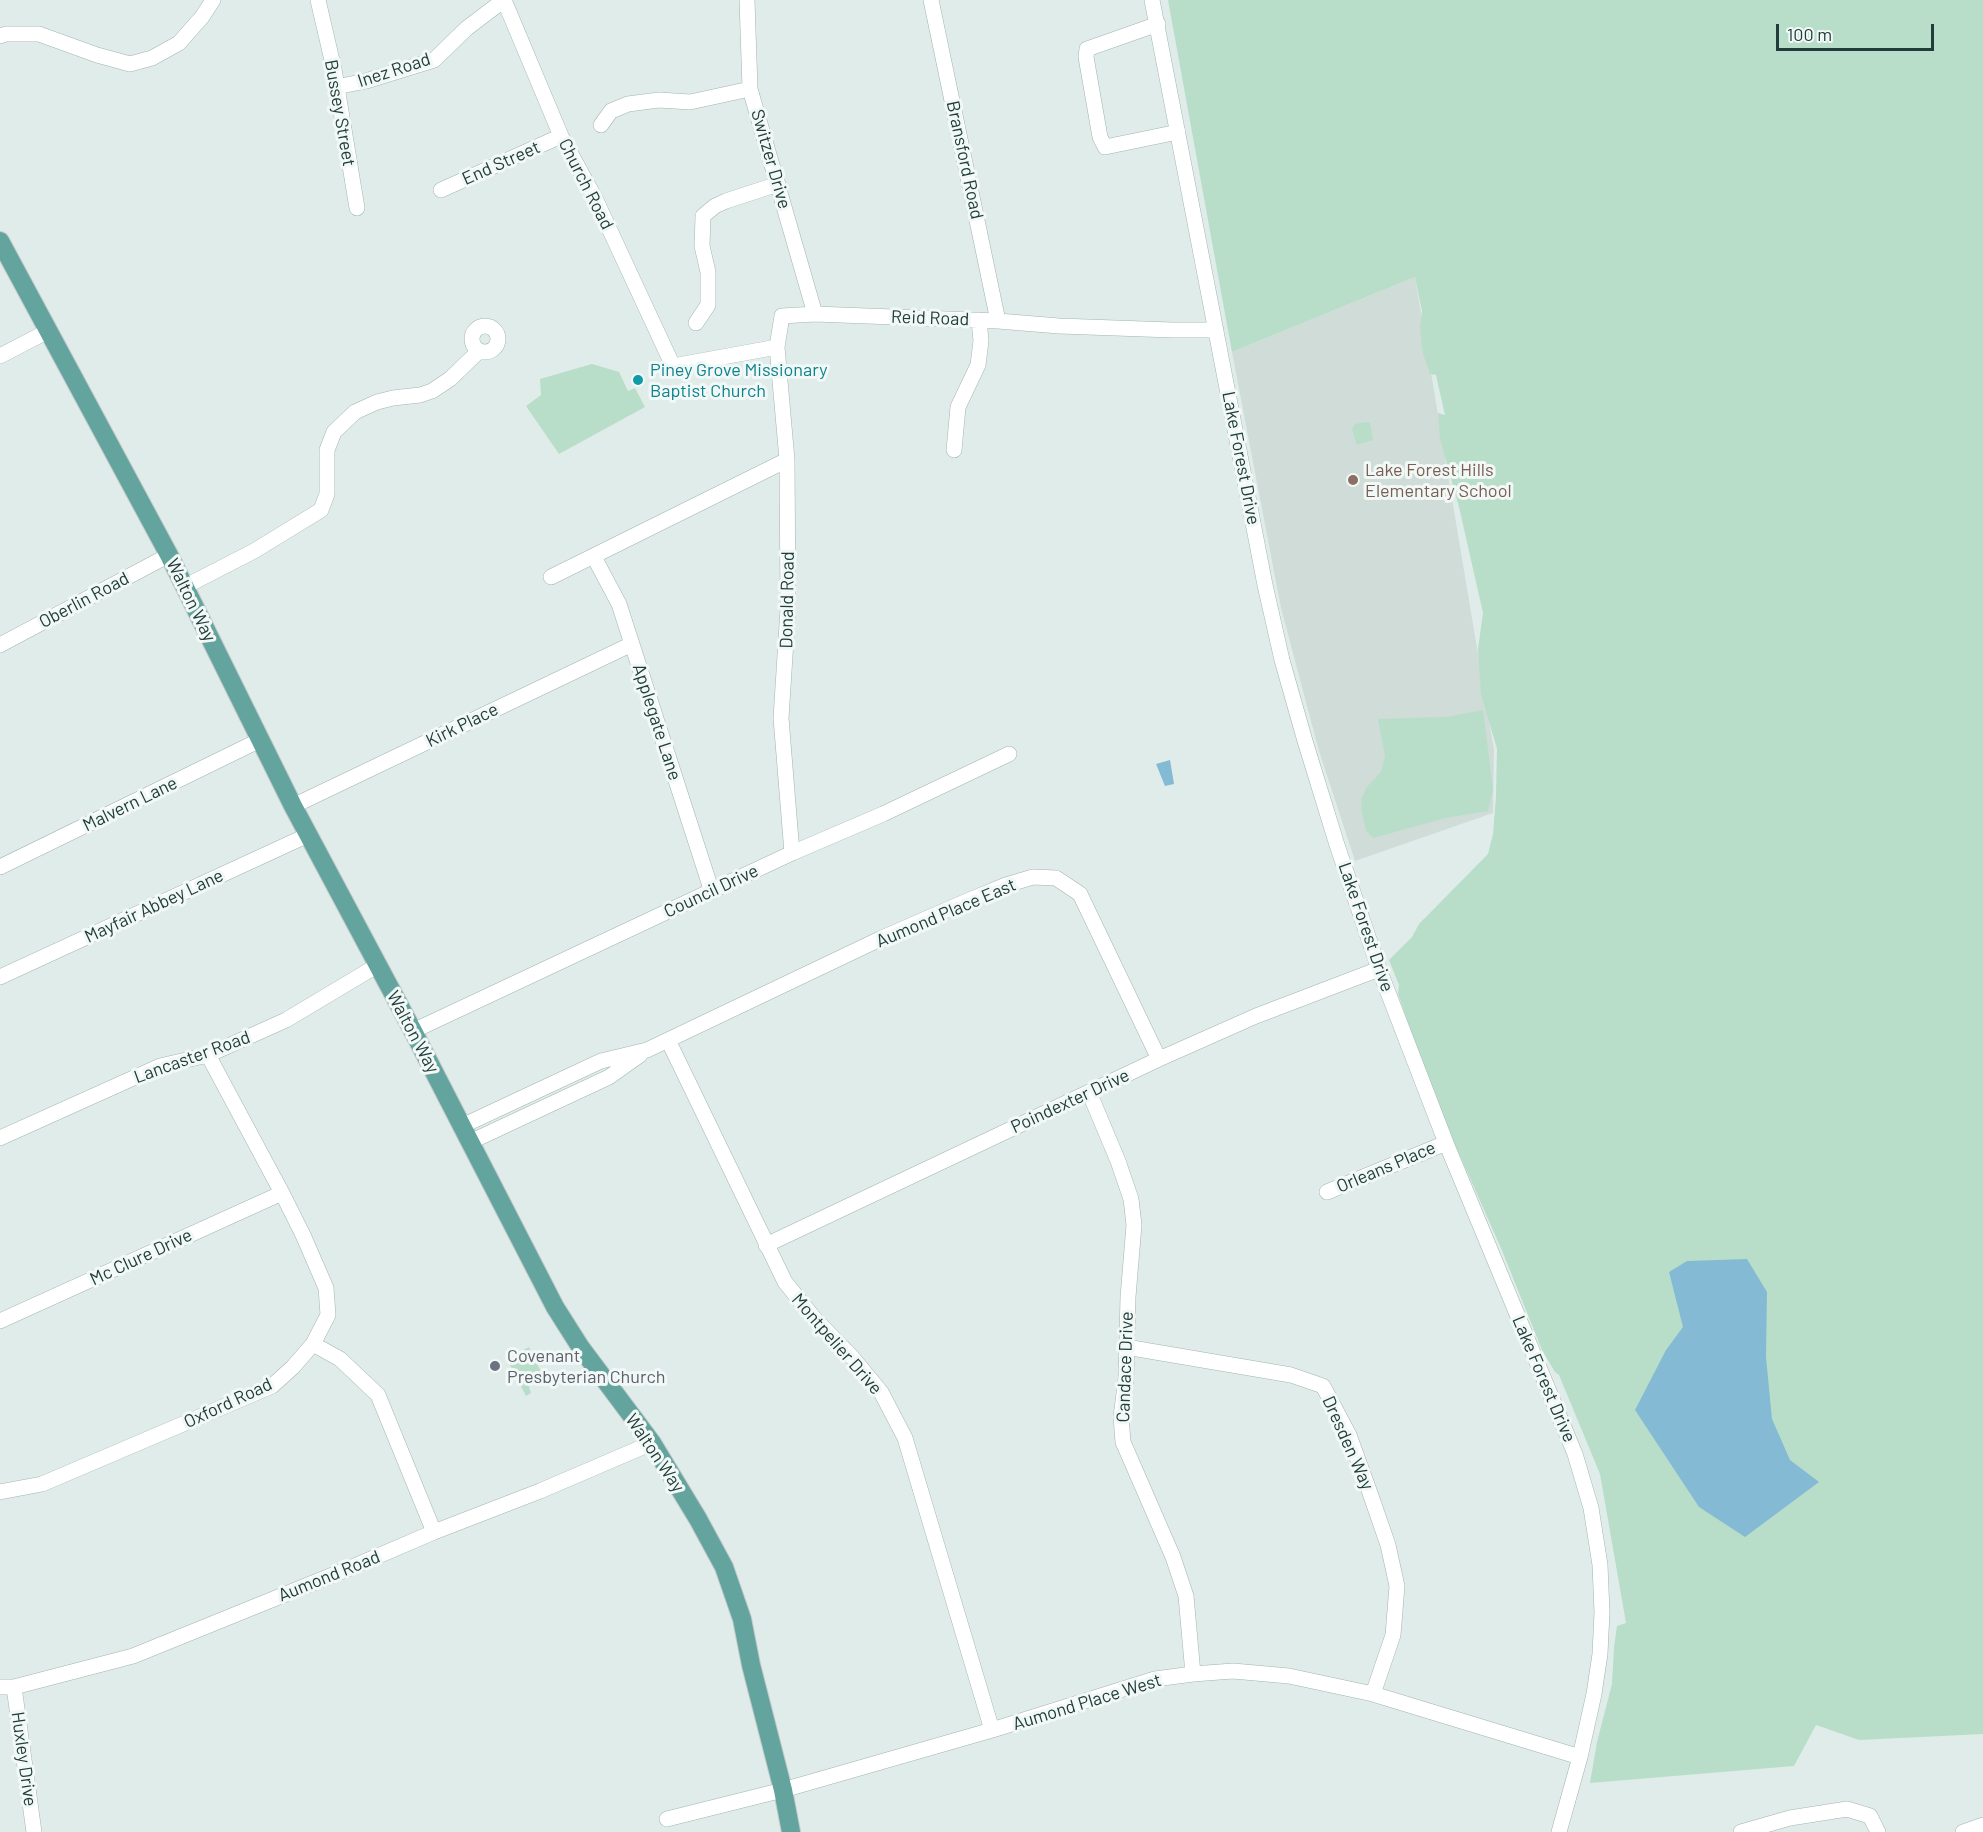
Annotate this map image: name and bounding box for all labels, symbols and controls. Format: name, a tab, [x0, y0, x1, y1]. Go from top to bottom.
scale bar	[1779, 12, 1936, 50]
text: 100 m	[1787, 23, 1832, 45]
street label: Inez Road	[355, 48, 433, 92]
street label: Bussey Street	[320, 58, 360, 168]
street label: Bransford Road	[942, 99, 988, 221]
street label: Switzer Drive	[746, 107, 796, 211]
street label: Church Road	[554, 135, 618, 233]
street label: End Street	[459, 136, 543, 190]
street label: Reid Road	[890, 306, 970, 330]
place label: Piney Grove Missionary Baptist Church	[650, 359, 828, 401]
marker: Piney Grove Missionary Baptist Church	[631, 373, 645, 387]
street label: Lake Forest Drive	[1217, 389, 1265, 527]
place label: Lake Forest Hills Elementary School	[1365, 459, 1512, 502]
marker: Lake Forest Hills Elementary School	[1346, 473, 1360, 487]
street label: Donald Road	[775, 551, 799, 649]
street label: Walton Way	[162, 555, 220, 645]
street label: Oberlin Road	[35, 567, 133, 633]
street label: Applegate Lane	[628, 661, 686, 783]
street label: Kirk Place	[422, 698, 502, 752]
street label: Malvern Lane	[79, 772, 181, 836]
street label: Lake Forest Drive	[1334, 859, 1398, 995]
street label: Council Drive	[660, 860, 762, 922]
street label: Mayfair Abbey Lane	[81, 864, 227, 948]
street label: Aumond Place East	[873, 874, 1019, 952]
street label: Walton Way	[382, 987, 444, 1077]
street label: Lancaster Road	[131, 1026, 253, 1088]
street label: Poindexter Drive	[1007, 1064, 1133, 1138]
street label: Orleans Place	[1333, 1136, 1439, 1198]
street label: Mc Clure Drive	[86, 1224, 196, 1290]
street label: Montpelier Drive	[787, 1289, 887, 1399]
street label: Candace Drive	[1112, 1311, 1138, 1423]
street label: Lake Forest Drive	[1508, 1312, 1580, 1446]
place label: Covenant Presbyterian Church	[507, 1345, 665, 1388]
marker: Covenant Presbyterian Church	[488, 1359, 502, 1373]
street label: Oxford Road	[180, 1373, 276, 1433]
street label: Dresden Way	[1318, 1393, 1378, 1493]
street label: Walton Way	[621, 1410, 689, 1496]
street label: Aumond Road	[275, 1546, 383, 1606]
street label: Aumond Place West	[1010, 1669, 1164, 1735]
street label: Huxley Drive	[7, 1710, 41, 1808]

